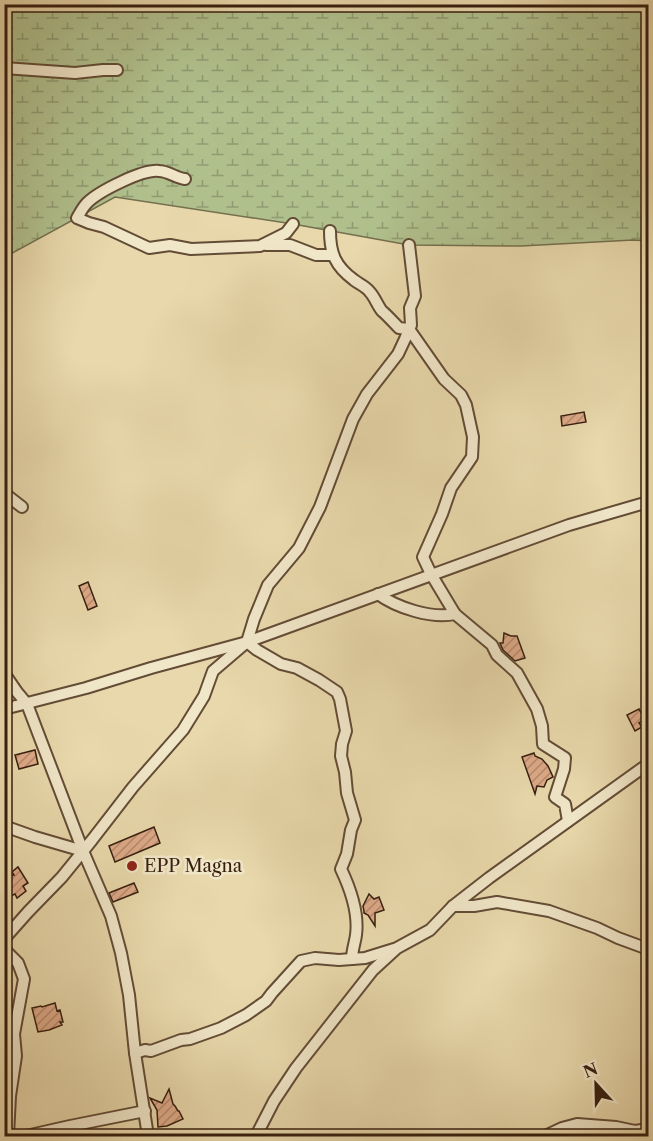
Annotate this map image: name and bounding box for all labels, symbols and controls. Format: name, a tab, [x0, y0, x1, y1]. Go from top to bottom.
place label: EPP Magna	[144, 855, 243, 877]
marker: EPP Magna	[125, 859, 139, 873]
north arrow	[566, 1054, 626, 1114]
text: N	[580, 1058, 601, 1082]

